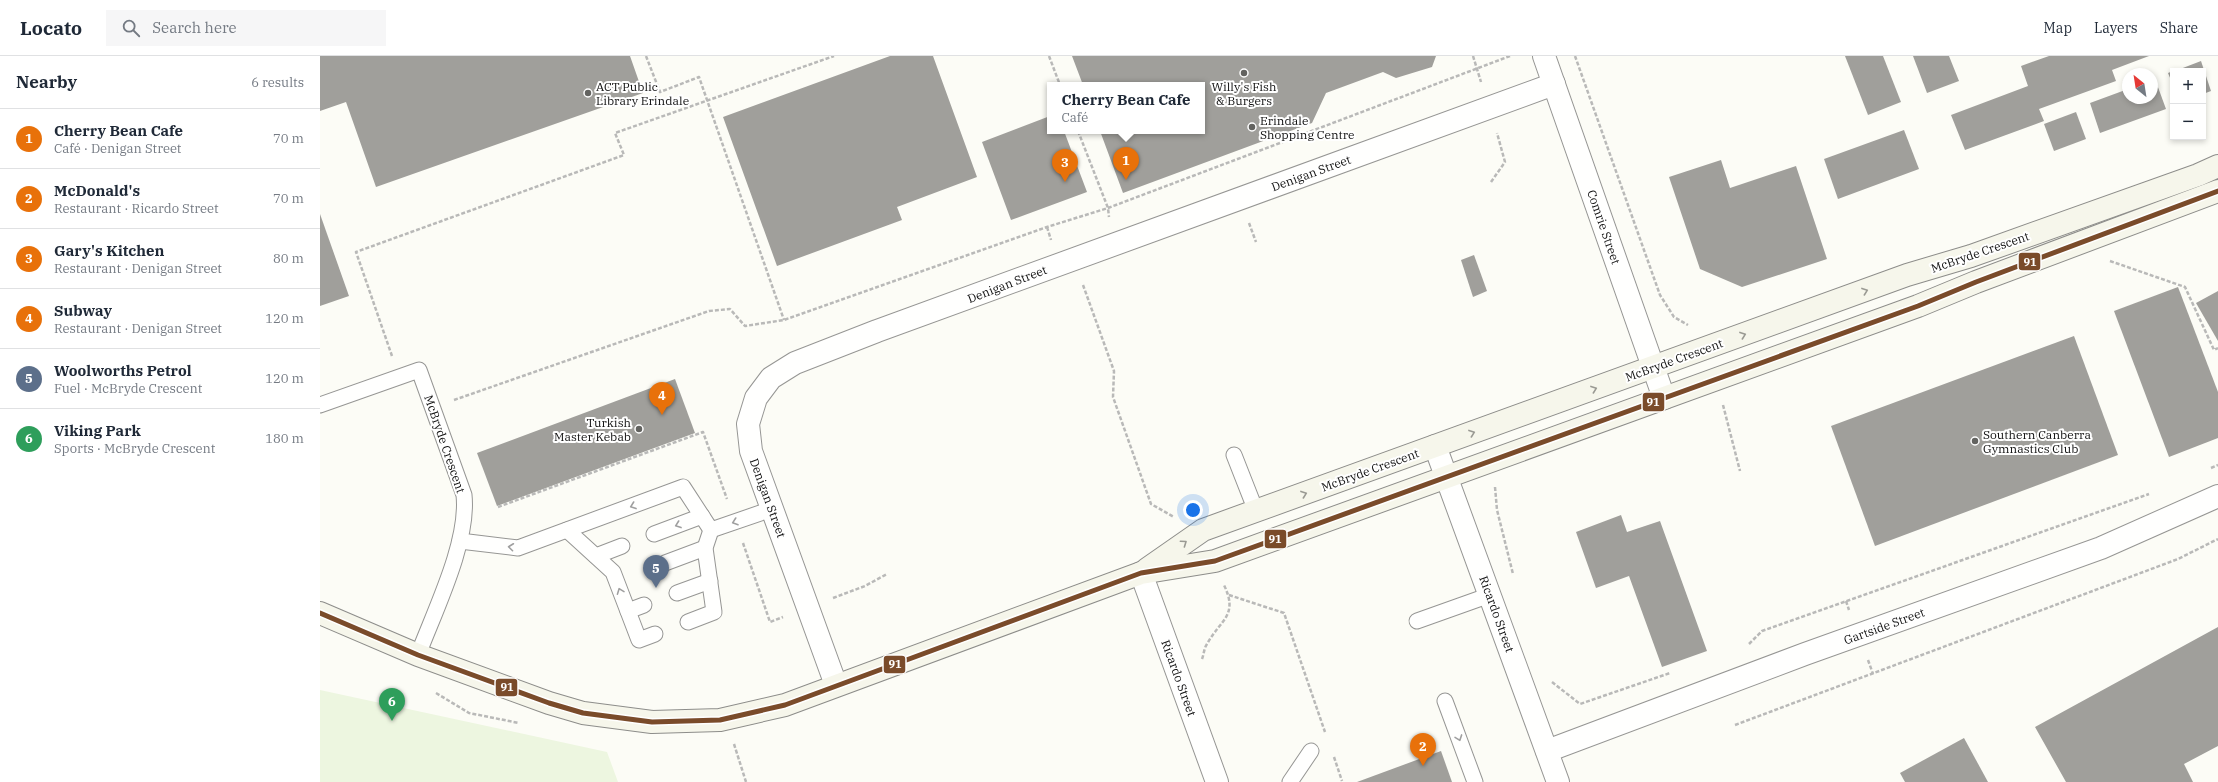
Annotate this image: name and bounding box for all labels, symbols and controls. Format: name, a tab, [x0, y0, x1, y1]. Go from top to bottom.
search box	[106, 10, 386, 46]
text: Locato	[20, 16, 82, 40]
icon: search	[120, 17, 142, 39]
text: Search here	[152, 18, 237, 37]
text: Map	[2044, 19, 2072, 37]
text: Layers	[2094, 19, 2138, 37]
text: Share	[2160, 19, 2198, 37]
marker: Willy's Fish & Burgers	[1239, 68, 1249, 78]
north arrow	[2122, 68, 2158, 104]
map controls	[2170, 68, 2206, 140]
button: +	[2170, 68, 2206, 104]
text: Nearby	[16, 71, 77, 93]
text: 6 results	[251, 74, 304, 91]
place label: ACT Public Library Erindale	[596, 79, 689, 108]
place label: Willy's Fish & Burgers	[1212, 79, 1277, 108]
popup	[1047, 82, 1205, 134]
marker: ACT Public Library Erindale	[583, 88, 593, 98]
text: Cherry Bean Cafe	[1062, 90, 1190, 109]
button: −	[2170, 104, 2206, 140]
text: Café	[1062, 109, 1088, 126]
place label: Erindale Shopping Centre	[1260, 113, 1355, 142]
text: Cherry Bean Cafe	[54, 121, 183, 140]
marker: Erindale Shopping Centre	[1247, 122, 1257, 132]
text: 1	[25, 130, 33, 147]
text: 70 m	[273, 130, 304, 147]
text: Café · Denigan Street	[54, 140, 181, 157]
pin: 1	[1113, 147, 1139, 180]
pin: 3	[1052, 149, 1078, 182]
street label: Denigan Street	[1269, 152, 1353, 194]
text: McDonald's	[54, 181, 140, 200]
street label: Comrie Street	[1584, 188, 1624, 266]
text: 2	[25, 190, 33, 207]
text: 70 m	[273, 190, 304, 207]
text: Restaurant · Ricardo Street	[54, 200, 219, 217]
street label: McBryde Crescent	[1929, 228, 2031, 276]
text: Gary's Kitchen	[54, 241, 164, 260]
text: 3	[25, 250, 33, 267]
text: 80 m	[273, 250, 304, 267]
line badge: 91	[2018, 252, 2041, 271]
text: 91	[2023, 255, 2037, 269]
text: Restaurant · Denigan Street	[54, 260, 222, 277]
street label: Denigan Street	[965, 262, 1049, 306]
one-way arrow	[1861, 287, 1868, 295]
text: Subway	[54, 301, 112, 320]
text: 4	[25, 310, 33, 327]
text: 120 m	[265, 310, 304, 327]
text: Restaurant · Denigan Street	[54, 320, 222, 337]
one-way arrow	[1739, 331, 1746, 340]
street label: McBryde Crescent	[1623, 335, 1725, 385]
text: Woolworths Petrol	[54, 361, 192, 380]
text: 5	[25, 370, 33, 387]
text: 120 m	[265, 370, 304, 387]
text: Fuel · McBryde Crescent	[54, 380, 202, 397]
pin: 4	[649, 382, 675, 415]
one-way arrow	[1591, 385, 1598, 393]
line badge: 91	[1642, 392, 1665, 412]
street label: McBryde Crescent	[421, 393, 469, 495]
text: 91	[1646, 395, 1660, 409]
place label: Turkish Master Kebab	[554, 415, 632, 444]
text: Viking Park	[54, 421, 141, 440]
marker: Turkish Master Kebab	[634, 424, 644, 434]
place label: Southern Canberra Gymnastics Club	[1983, 427, 2091, 456]
one-way arrow	[1468, 429, 1475, 438]
text: 6	[25, 430, 33, 447]
text: 180 m	[265, 430, 304, 447]
marker: Southern Canberra Gymnastics Club	[1970, 436, 1980, 446]
text: Sports · McBryde Crescent	[54, 440, 215, 457]
street label: McBryde Crescent	[1319, 445, 1421, 495]
street label: Denigan Street	[747, 456, 789, 540]
one-way arrow	[1300, 490, 1307, 498]
your location	[1183, 500, 1203, 520]
one-way arrow	[630, 501, 637, 509]
one-way arrow	[732, 517, 739, 526]
one-way arrow	[675, 520, 682, 529]
line badge: 91	[1264, 529, 1287, 549]
text: 91	[1268, 532, 1282, 546]
one-way arrow	[1180, 540, 1187, 548]
one-way arrow	[508, 543, 514, 552]
pin: 5	[643, 555, 669, 588]
street label: Ricardo Street	[1476, 574, 1518, 654]
one-way arrow	[617, 587, 625, 594]
street label: Gartside Street	[1842, 604, 1926, 648]
street label: Ricardo Street	[1158, 638, 1200, 718]
line badge: 91	[883, 655, 906, 674]
text: 91	[888, 657, 902, 671]
line badge: 91	[495, 678, 518, 697]
text: 91	[500, 680, 514, 694]
pin: 6	[379, 688, 405, 721]
pin: 2	[1410, 733, 1436, 766]
one-way arrow	[1454, 734, 1462, 741]

